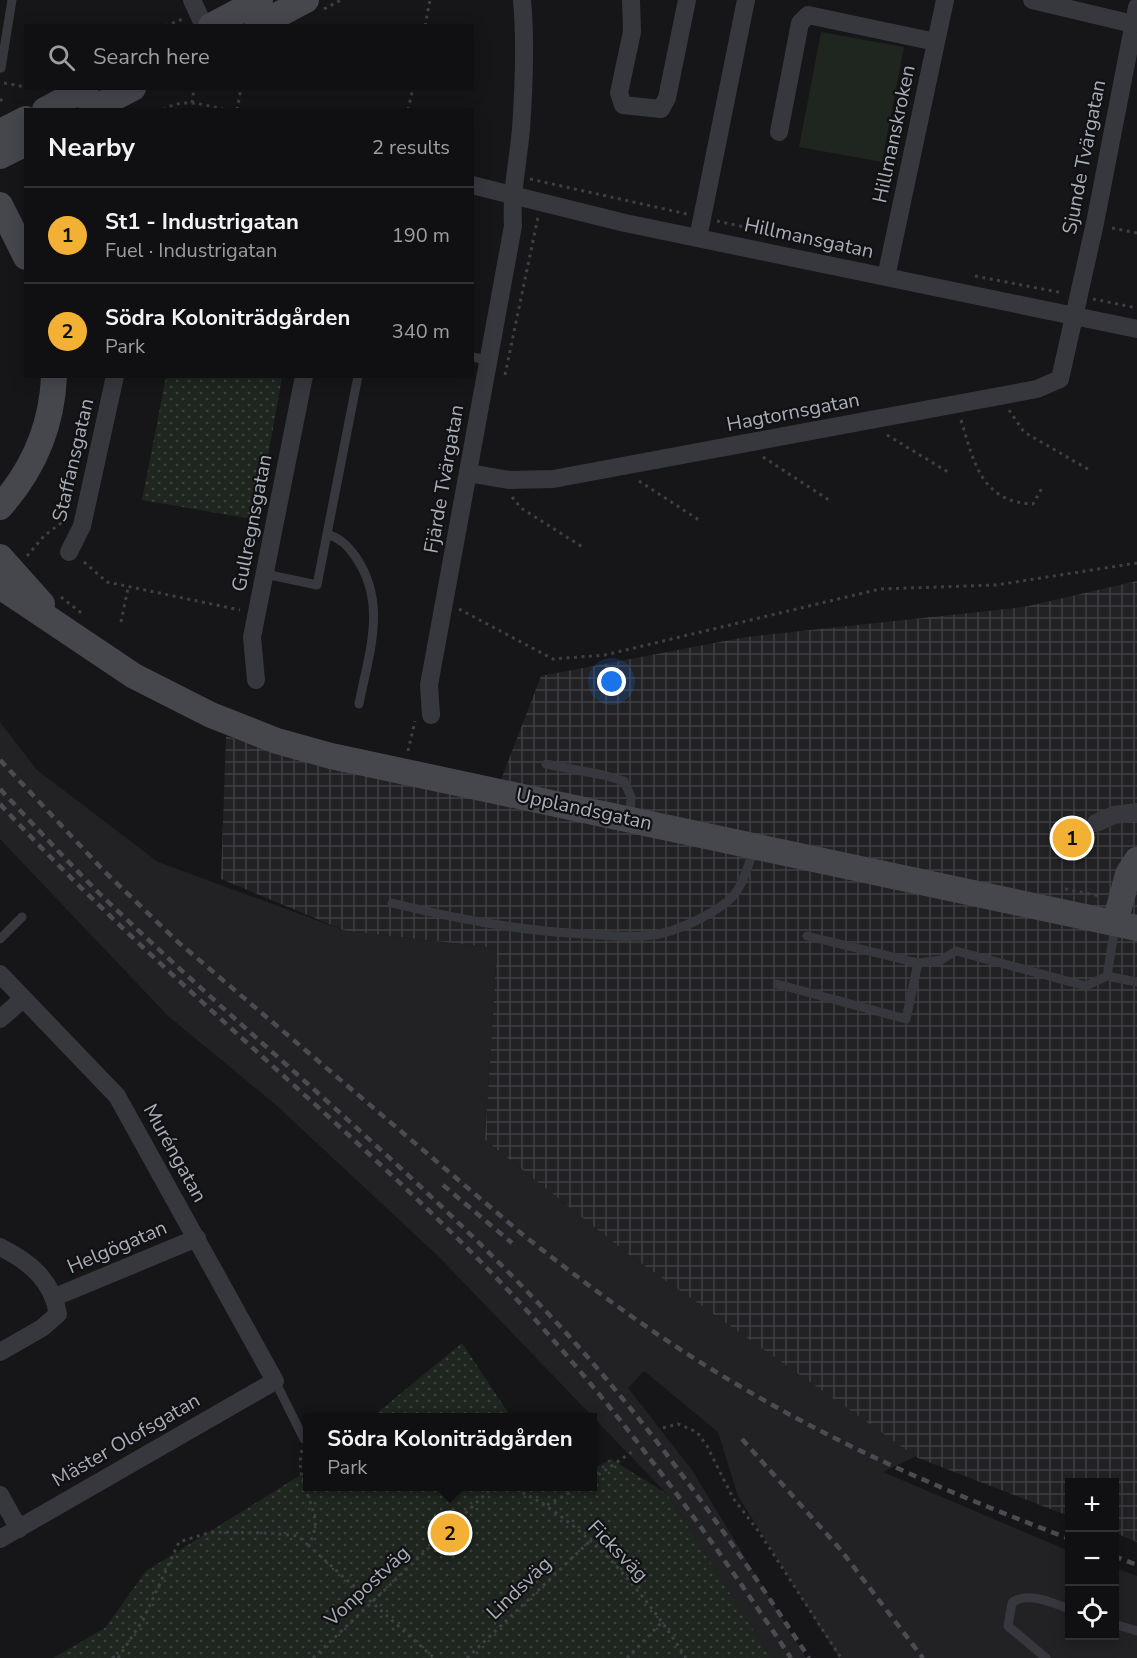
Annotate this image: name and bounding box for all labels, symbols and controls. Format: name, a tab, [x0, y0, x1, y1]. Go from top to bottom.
search box	[24, 24, 474, 90]
icon: search	[45, 41, 78, 74]
text: Search here	[93, 42, 210, 72]
street label: Hillmanskroken	[866, 63, 922, 205]
street label: Sjunde Tvärgatan	[1056, 77, 1112, 237]
text: Nearby	[48, 130, 135, 165]
text: 2 results	[372, 134, 450, 161]
text: St1 - Industrigatan	[105, 207, 299, 237]
street label: Hillmansgatan	[742, 211, 876, 265]
text: 1	[62, 222, 74, 249]
text: 190 m	[392, 222, 450, 249]
text: Fuel · Industrigatan	[105, 237, 277, 264]
text: Södra Koloniträdgården	[105, 303, 350, 333]
text: 2	[62, 318, 74, 345]
text: 340 m	[392, 318, 450, 345]
text: Park	[105, 333, 145, 360]
street label: Hagtornsgatan	[724, 386, 862, 438]
street label: Staffansgatan	[46, 396, 100, 524]
street label: Fjärde Tvärgatan	[418, 403, 470, 555]
street label: Gullregnsgatan	[225, 452, 279, 594]
your location	[597, 667, 626, 696]
street label: Upplandsgatan	[514, 781, 654, 837]
pin: 1	[1052, 816, 1092, 860]
street label: Muréngatan	[137, 1099, 213, 1207]
street label: Helgögatan	[63, 1214, 171, 1280]
street label: Mäster Olofsgatan	[47, 1387, 205, 1493]
popup	[303, 1413, 597, 1491]
text: Södra Koloniträdgården	[327, 1424, 573, 1454]
text: Park	[327, 1454, 367, 1481]
map controls	[1065, 1478, 1119, 1640]
button: +	[1065, 1478, 1119, 1532]
pin: 2	[430, 1510, 470, 1556]
street label: Ficksväg	[582, 1514, 654, 1588]
button: −	[1065, 1532, 1119, 1586]
street label: Vonpostväg	[318, 1540, 415, 1633]
street label: Lindsväg	[481, 1550, 557, 1626]
button: locate	[1065, 1586, 1119, 1640]

